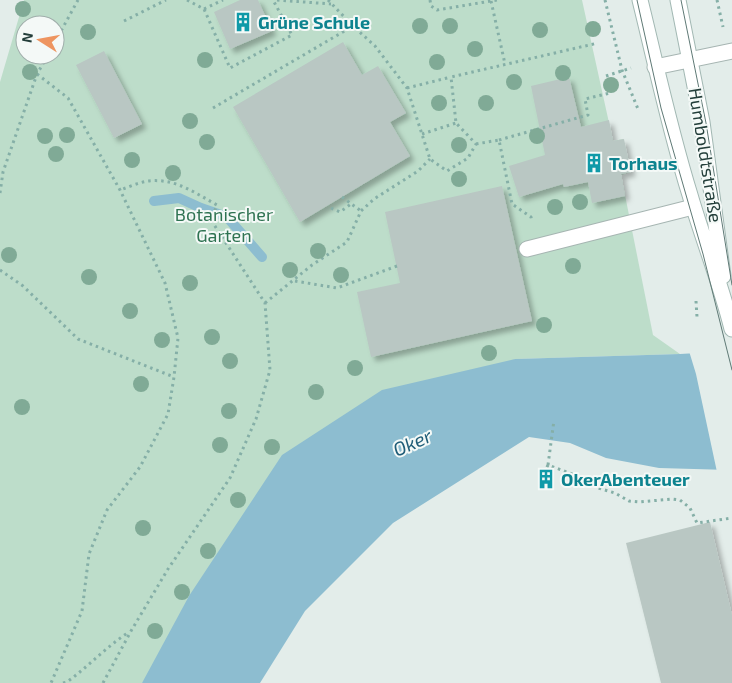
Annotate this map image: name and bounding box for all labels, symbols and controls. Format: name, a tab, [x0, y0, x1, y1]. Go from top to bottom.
building icon: Grüne Schule	[232, 11, 254, 33]
place label: Grüne Schule	[258, 11, 370, 33]
north arrow	[15, 15, 65, 65]
text: N	[17, 31, 36, 44]
street label: Humboldtstraße	[684, 86, 728, 224]
building icon: Torhaus	[583, 152, 605, 174]
place label: Torhaus	[609, 152, 678, 174]
park label: Botanischer Garten	[175, 203, 273, 246]
water label: Oker	[389, 423, 435, 461]
building icon: OkerAbenteuer	[535, 468, 557, 490]
place label: OkerAbenteuer	[561, 468, 690, 490]

